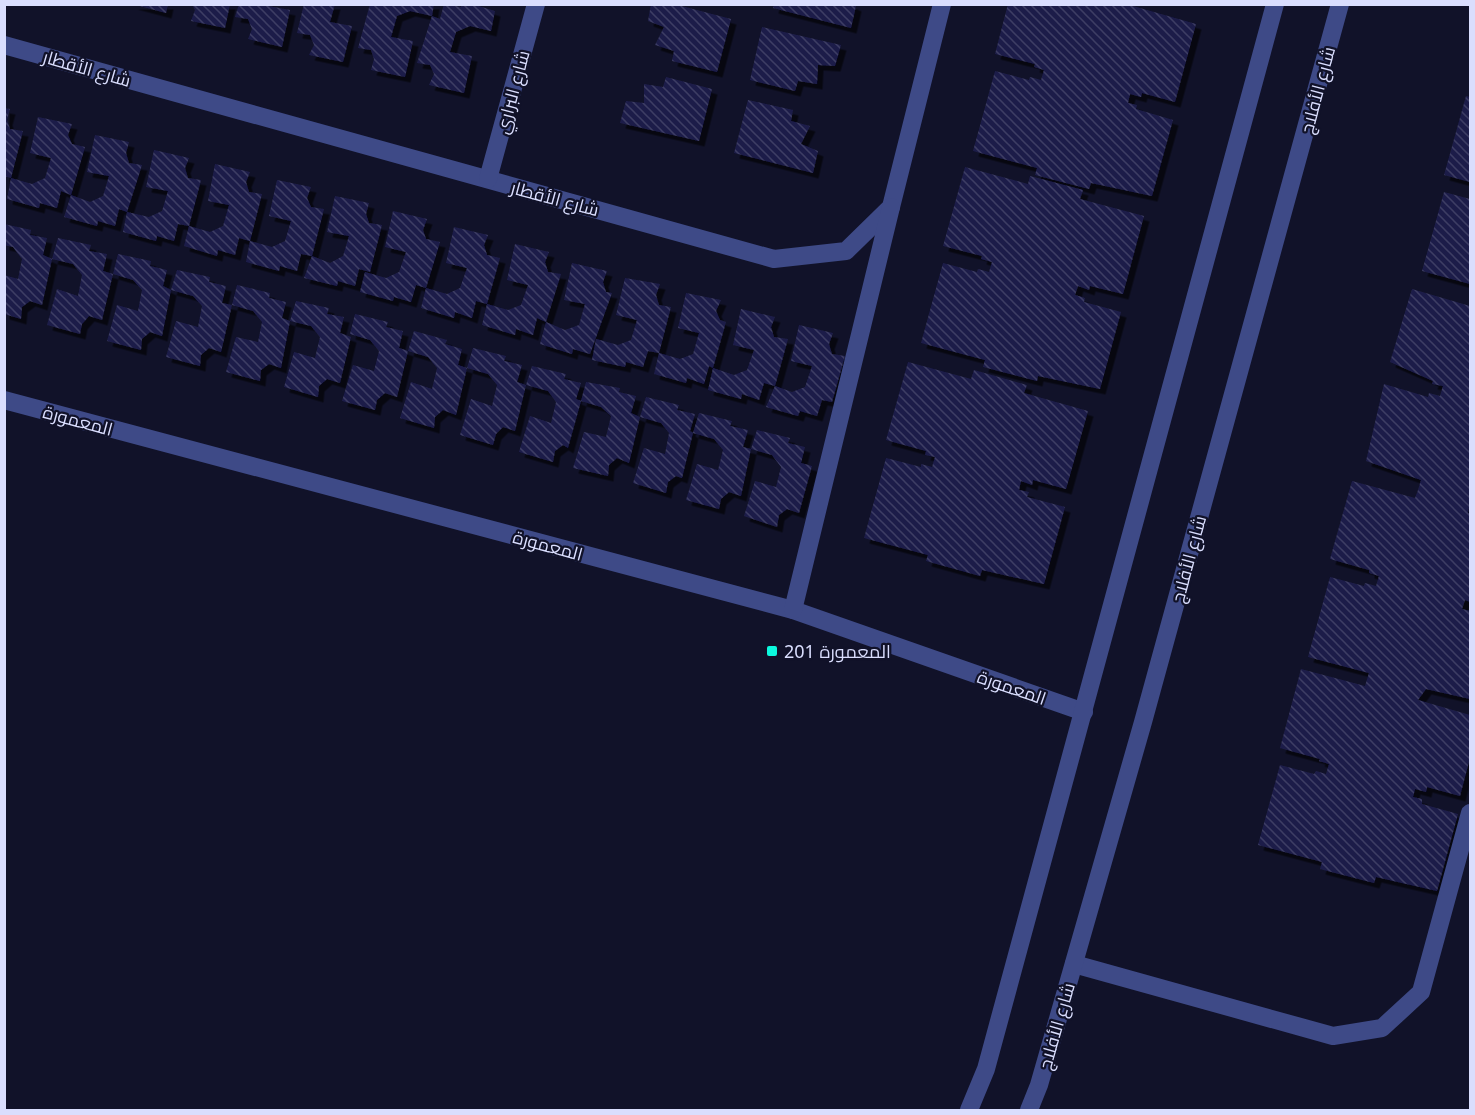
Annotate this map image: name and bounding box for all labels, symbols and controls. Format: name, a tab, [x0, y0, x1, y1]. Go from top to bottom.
street label: شارع الأقطار	[39, 44, 134, 93]
street label: شارع الأفلاج	[1294, 44, 1341, 137]
street label: شارع البراري	[489, 47, 538, 137]
street label: شارع الأقطار	[507, 174, 602, 222]
street label: المعمورة	[41, 399, 115, 441]
street label: شارع الأفلاج	[1165, 513, 1212, 606]
street label: المعمورة	[511, 524, 585, 566]
place label: المعمورة 201	[784, 639, 891, 663]
marker: المعمورة 201	[765, 644, 779, 658]
street label: المعمورة	[974, 664, 1050, 710]
street label: شارع الأفلاج	[1032, 980, 1081, 1073]

